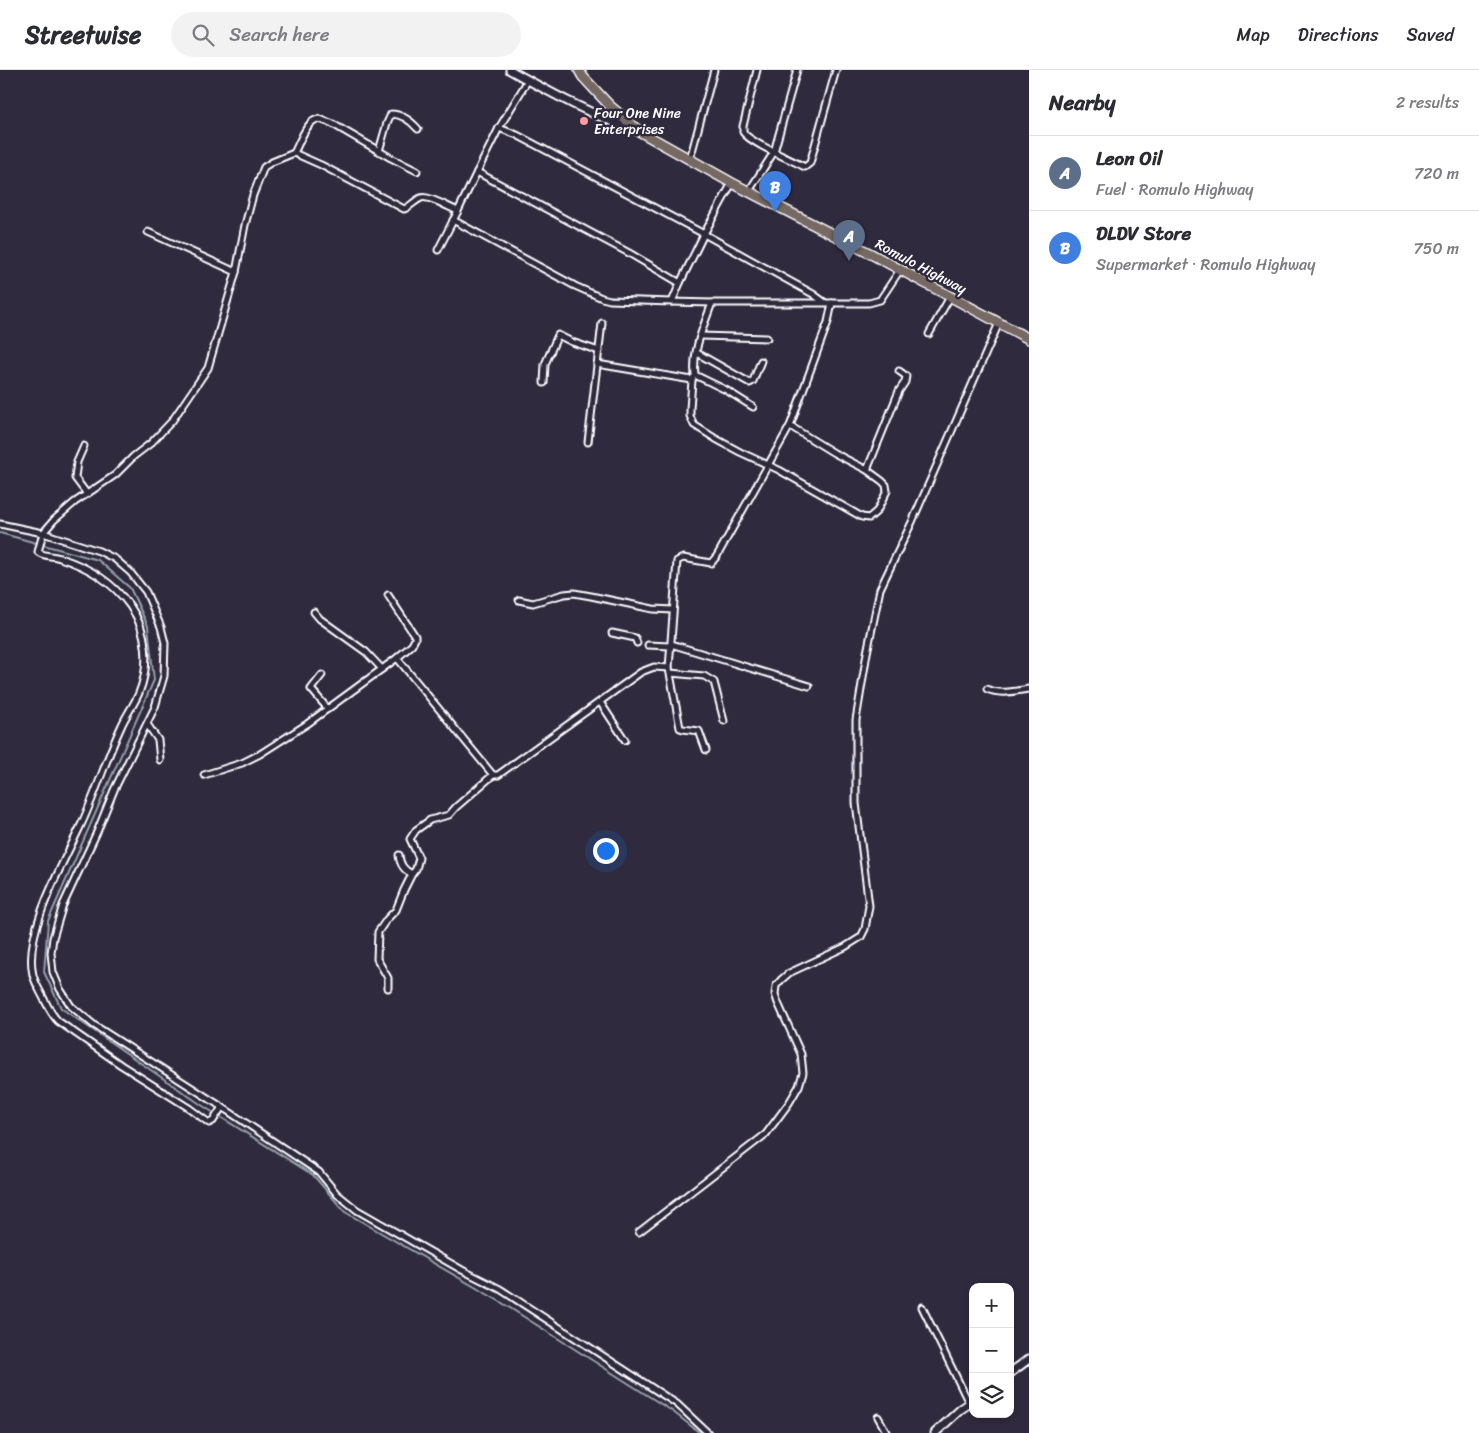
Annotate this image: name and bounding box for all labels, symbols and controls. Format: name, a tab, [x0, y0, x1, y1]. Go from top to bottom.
search box	[171, 12, 521, 57]
text: Streetwise	[25, 14, 141, 56]
text: Search here	[229, 18, 329, 51]
text: Map	[1237, 19, 1270, 51]
text: Directions	[1298, 19, 1379, 51]
text: Saved	[1407, 19, 1454, 51]
icon: search	[189, 21, 217, 49]
text: Nearby	[1049, 84, 1115, 122]
text: 2 results	[1396, 88, 1459, 117]
place label: Four One Nine Enterprises	[594, 101, 681, 142]
marker: Four One Nine Enterprises	[578, 115, 590, 127]
text: Leon Oil	[1096, 142, 1162, 175]
text: A	[1060, 159, 1070, 188]
text: 720 m	[1414, 159, 1459, 188]
pin: B	[759, 171, 791, 212]
text: Fuel · Romulo Highway	[1096, 175, 1254, 204]
text: DLDV Store	[1096, 217, 1191, 250]
pin: A	[833, 220, 865, 261]
street label: Romulo Highway	[871, 232, 972, 301]
text: B	[1060, 234, 1070, 263]
text: 750 m	[1414, 234, 1459, 263]
text: Supermarket · Romulo Highway	[1096, 250, 1315, 279]
your location	[593, 838, 619, 864]
map controls	[969, 1283, 1014, 1418]
button: +	[969, 1283, 1014, 1328]
button: −	[969, 1328, 1014, 1373]
button: layers	[969, 1373, 1014, 1418]

